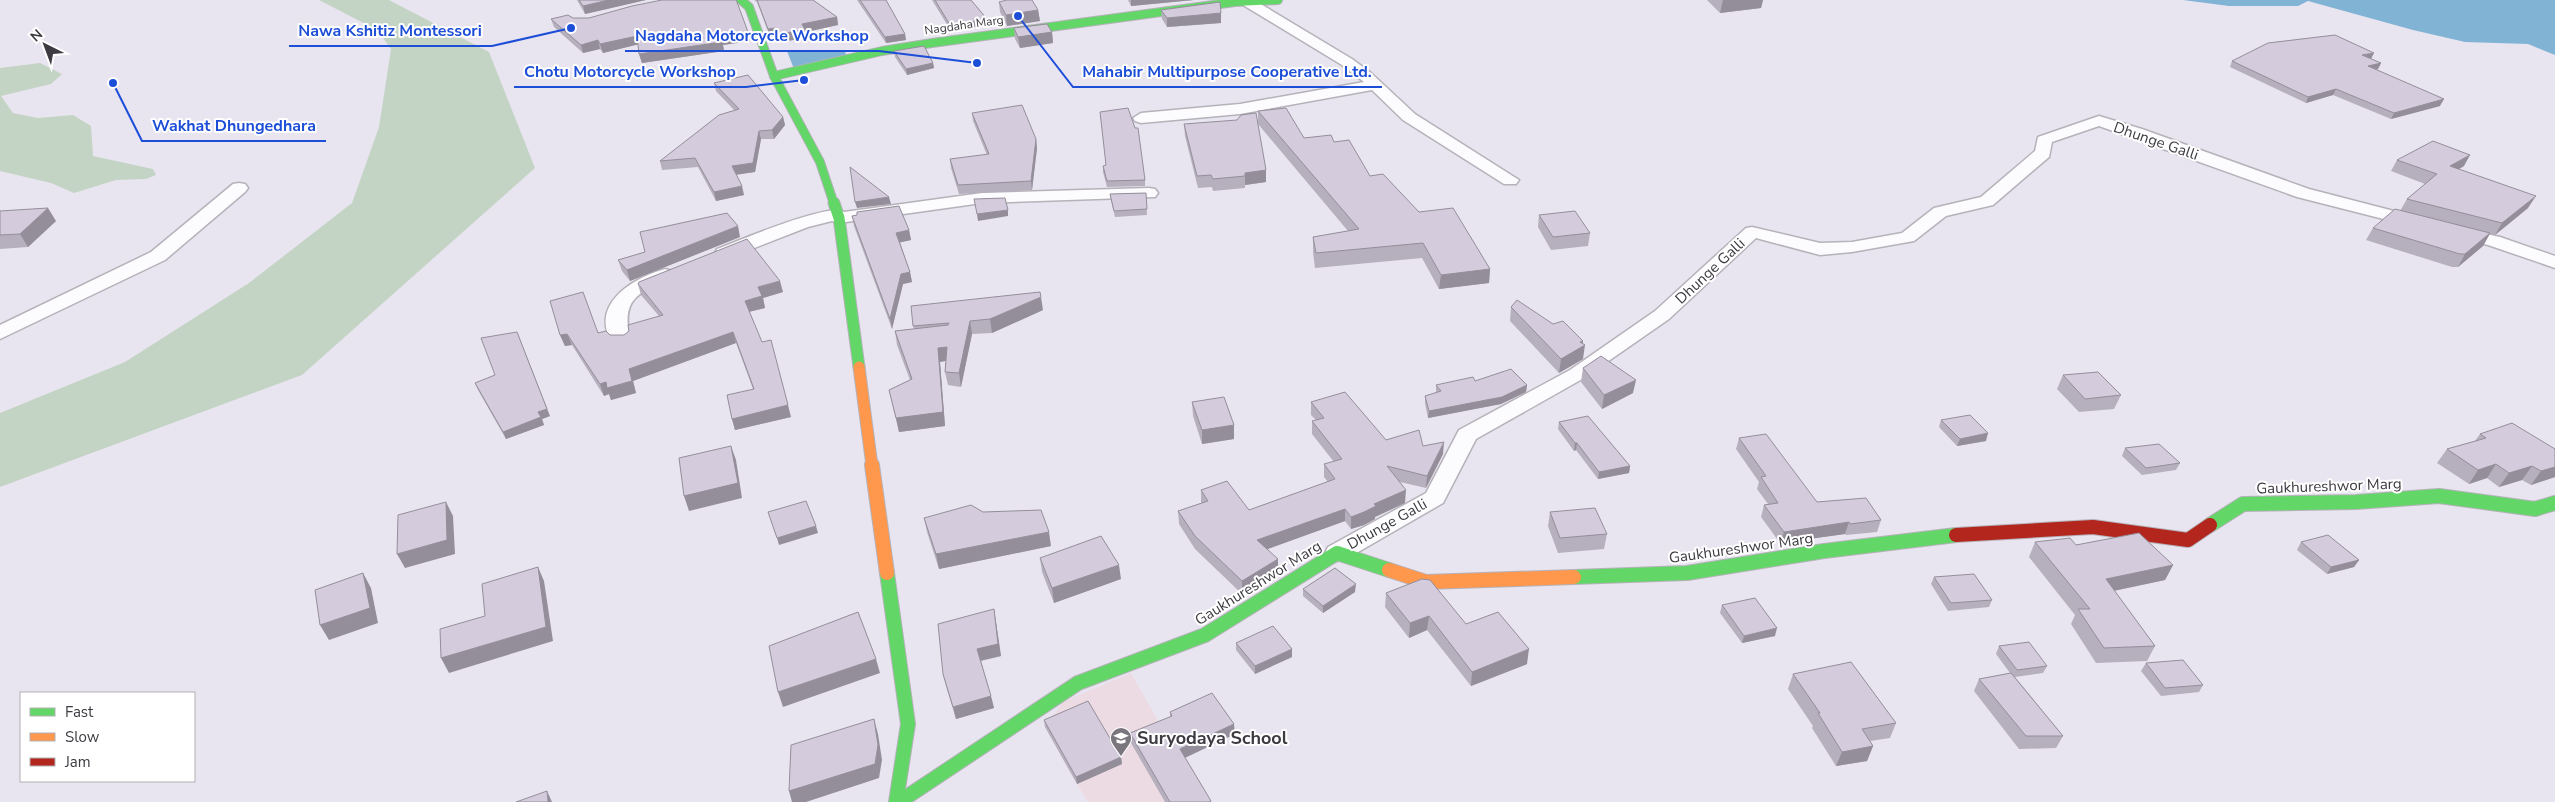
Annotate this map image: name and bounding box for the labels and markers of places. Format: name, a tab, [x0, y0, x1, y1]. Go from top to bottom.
callout: Nawa Kshitiz Montessori	[289, 15, 492, 46]
callout: Nagdaha Motorcycle Workshop	[625, 20, 879, 51]
callout: Chotu Motorcycle Workshop	[514, 56, 746, 87]
callout: Mahabir Multipurpose Cooperative Ltd.	[1073, 56, 1382, 87]
callout: Wakhat Dhungedhara	[142, 110, 326, 141]
school or university icon: Suryodaya School	[1109, 726, 1133, 757]
place label: Suryodaya School	[1137, 726, 1288, 750]

